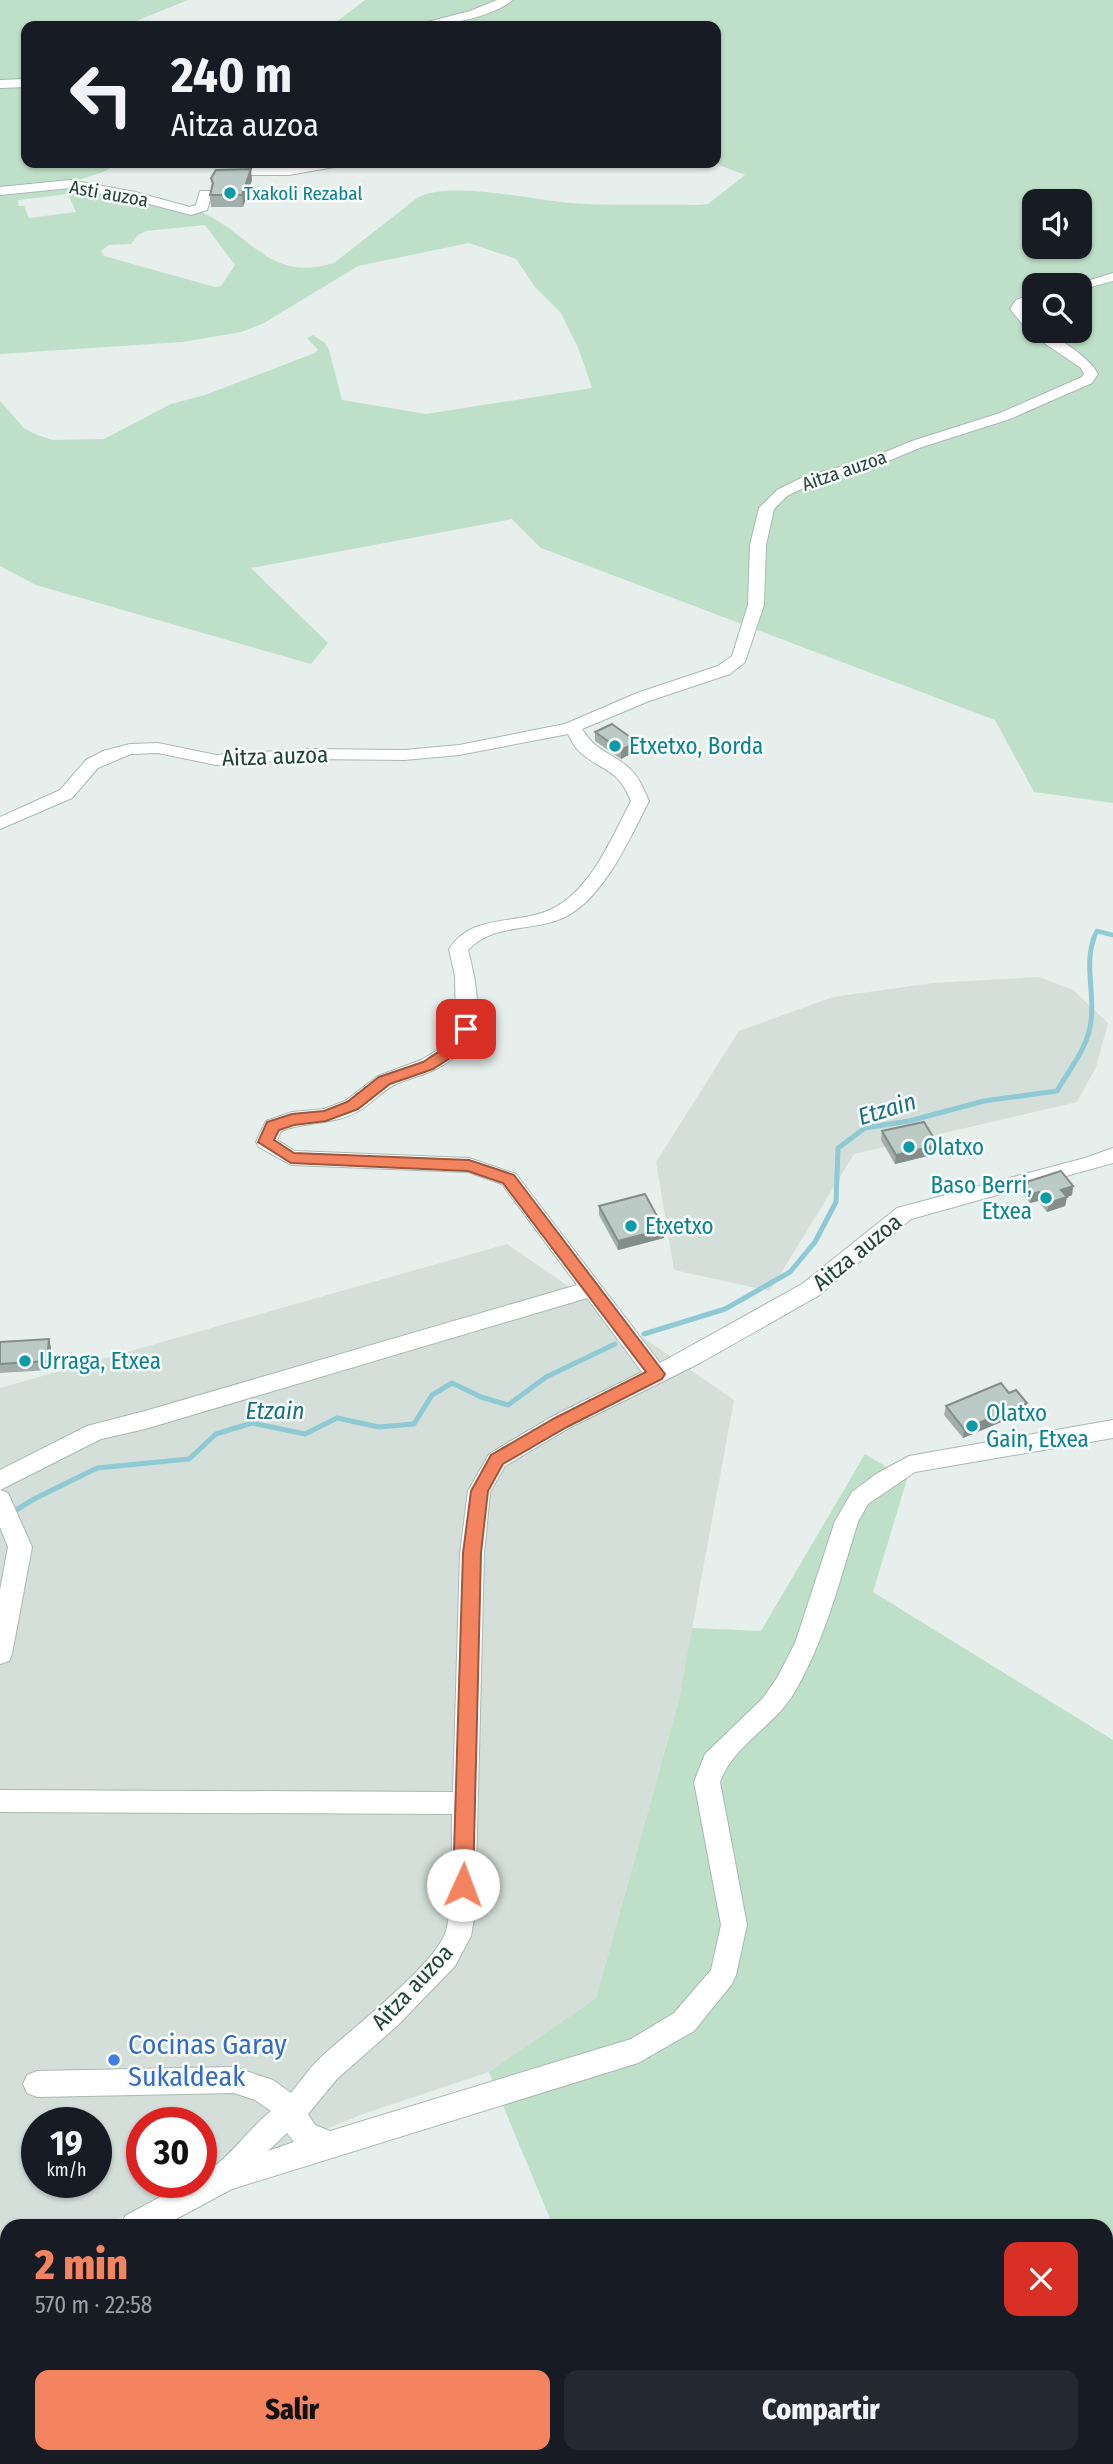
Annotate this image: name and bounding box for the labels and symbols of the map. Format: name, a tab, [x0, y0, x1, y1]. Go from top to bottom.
street label: Asti auzoa	[68, 175, 150, 212]
place label: Txakoli Rezabal	[244, 182, 362, 205]
marker: Txakoli Rezabal	[222, 185, 238, 201]
street label: Aitza auzoa	[799, 445, 889, 496]
place label: Etxetxo, Borda	[629, 732, 763, 760]
marker: Etxetxo, Borda	[607, 738, 623, 754]
street label: Aitza auzoa	[221, 740, 329, 772]
pin	[436, 999, 496, 1059]
water label: Etzain	[855, 1087, 919, 1131]
place label: Olatxo	[923, 1133, 984, 1161]
marker: Olatxo	[901, 1139, 917, 1155]
place label: Baso Berri, Etxea	[930, 1171, 1032, 1225]
marker: Baso Berri, Etxea	[1038, 1190, 1054, 1206]
street label: Aitza auzoa	[807, 1208, 907, 1296]
place label: Etxetxo	[645, 1212, 714, 1240]
marker: Etxetxo	[623, 1218, 639, 1234]
place label: Urraga, Etxea	[39, 1347, 161, 1375]
marker: Urraga, Etxea	[17, 1353, 33, 1369]
water label: Etzain	[245, 1397, 305, 1425]
place label: Olatxo Gain, Etxea	[986, 1399, 1089, 1453]
marker: Olatxo Gain, Etxea	[964, 1418, 980, 1434]
position arrow	[426, 1848, 500, 1922]
street label: Aitza auzoa	[366, 1939, 458, 2035]
place label: Cocinas Garay Sukaldeak	[128, 2028, 287, 2093]
marker: Cocinas Garay Sukaldeak	[106, 2052, 122, 2068]
speed limit sign: 30	[126, 2107, 217, 2198]

